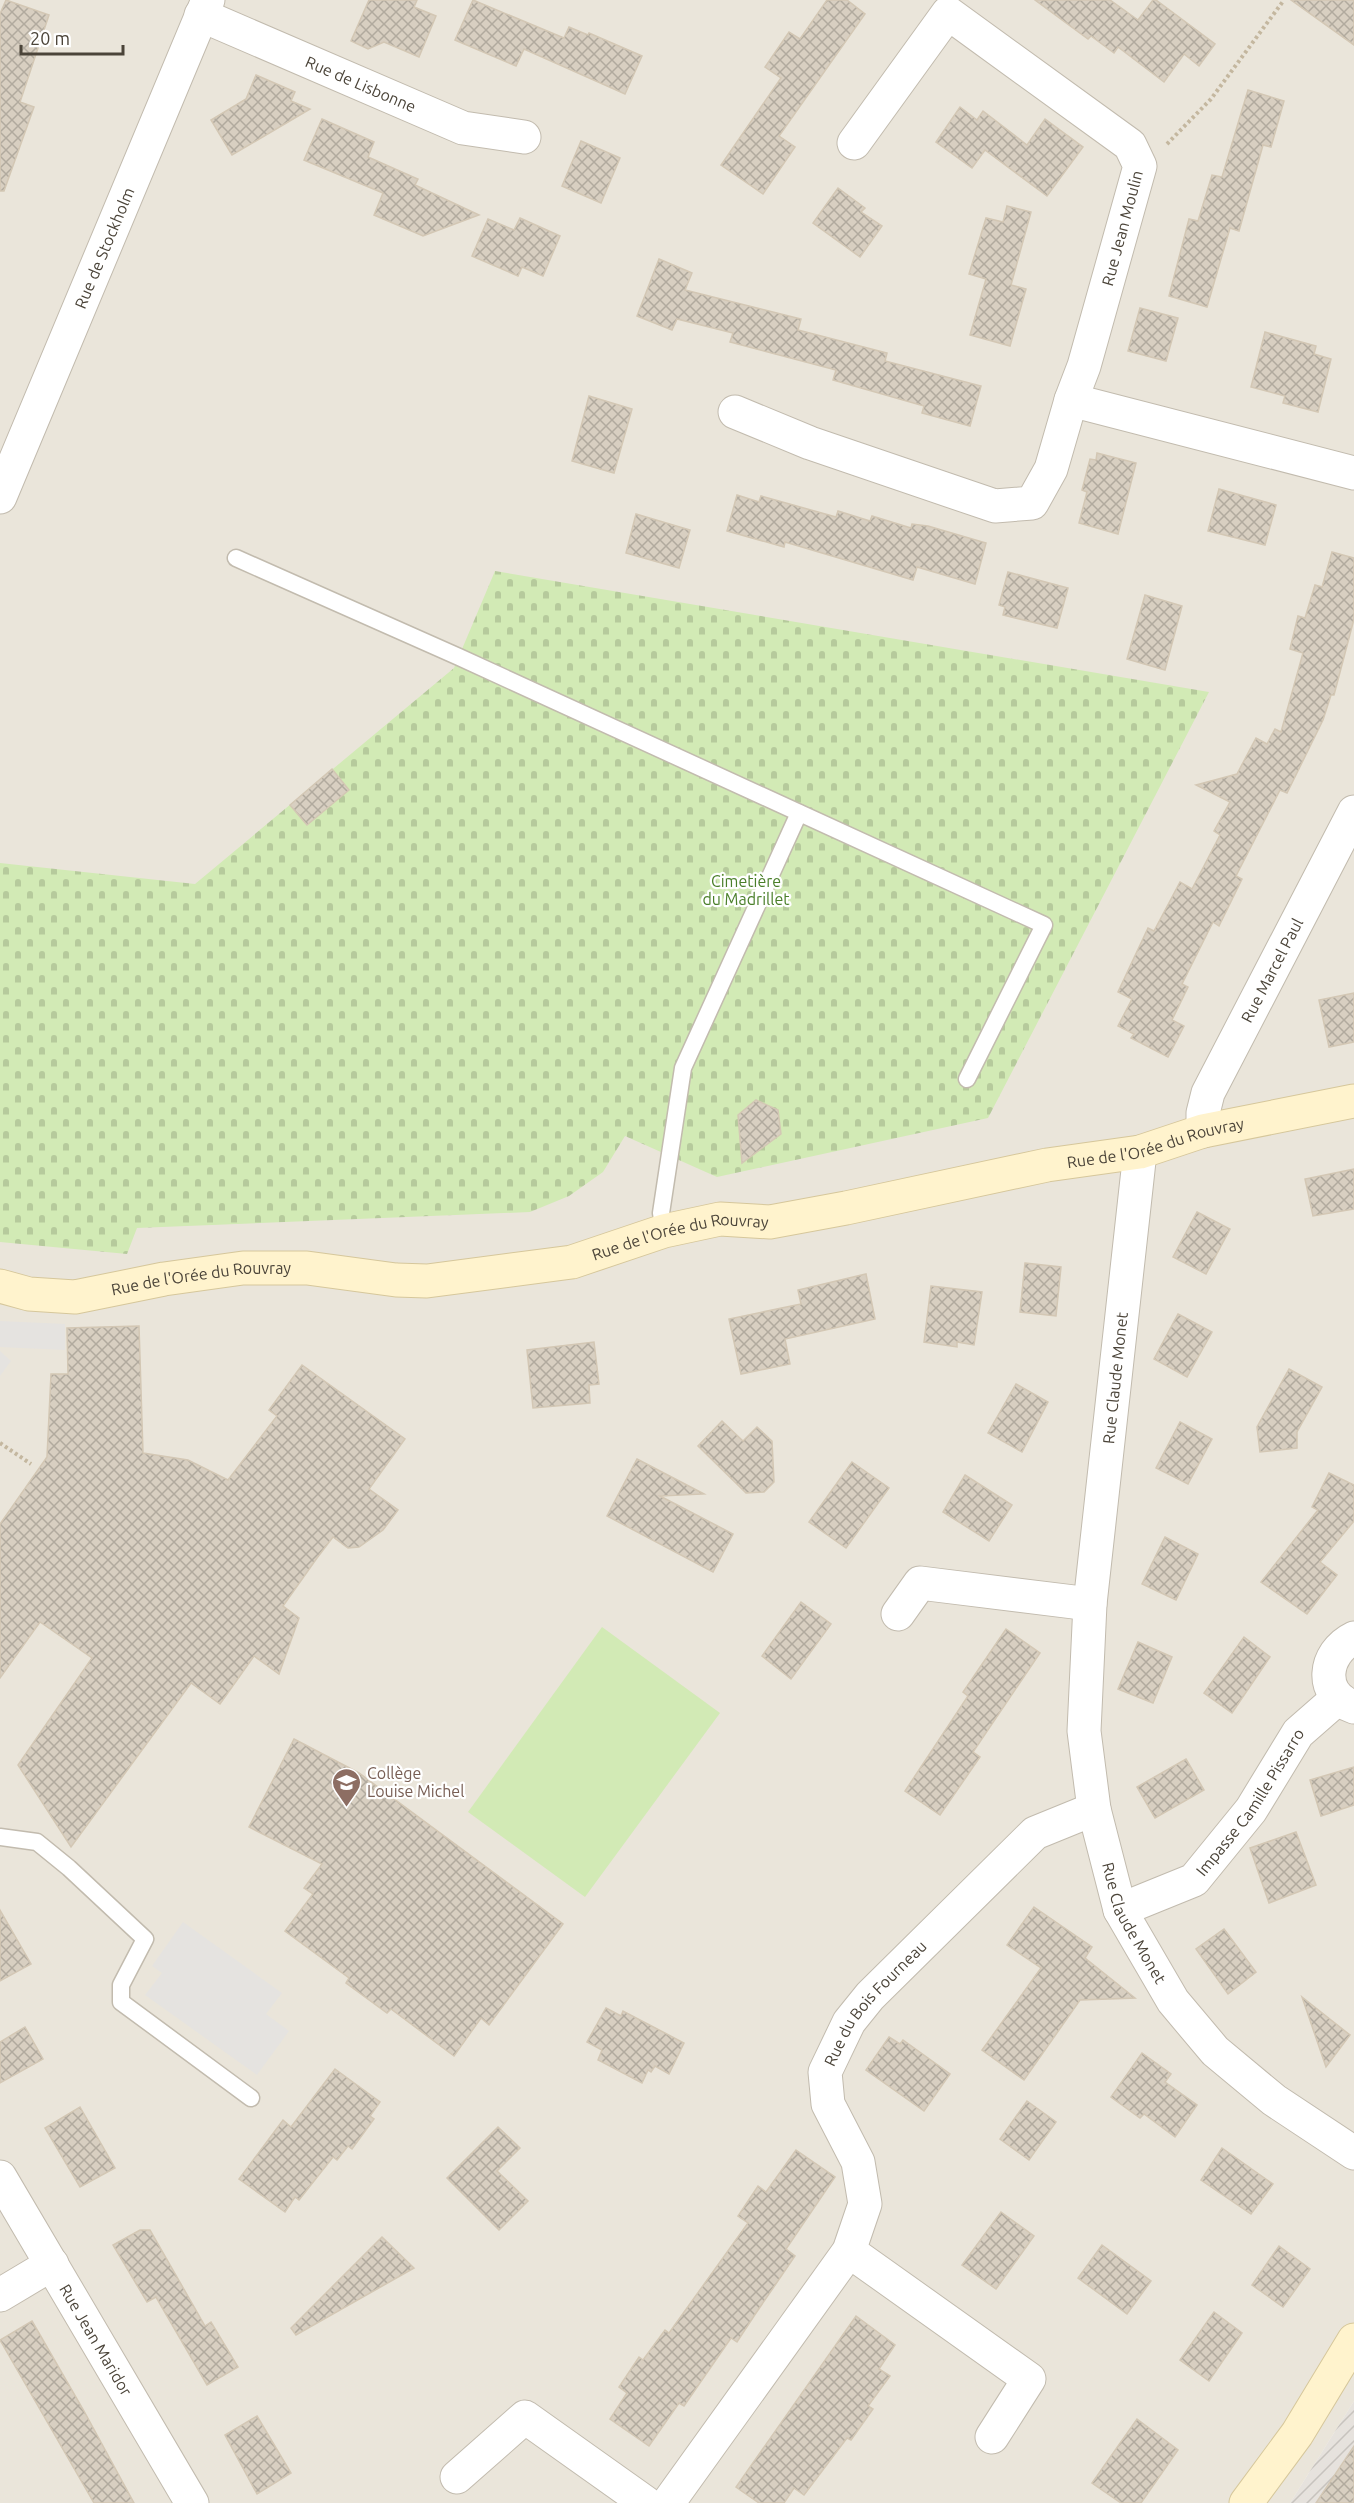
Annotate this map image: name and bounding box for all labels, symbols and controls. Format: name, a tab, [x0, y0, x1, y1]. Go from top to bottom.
scale bar	[21, 18, 123, 56]
text: 20 m	[30, 28, 70, 48]
street label: Rue de Lisbonne	[303, 52, 419, 116]
street label: Rue Jean Moulin	[1098, 168, 1146, 288]
street label: Rue de Stockholm	[71, 185, 138, 311]
park label: Cimetière du Madrillet	[702, 872, 790, 908]
street label: Rue Marcel Paul	[1237, 915, 1306, 1025]
street label: Rue de l'Orée du Rouvray	[1066, 1114, 1246, 1171]
street label: Rue de l'Orée du Rouvray	[589, 1210, 769, 1264]
street label: Rue de l'Orée du Rouvray	[109, 1259, 291, 1298]
street label: Rue Claude Monet	[1099, 1311, 1131, 1445]
street label: Impasse Camille Pissarro	[1192, 1725, 1308, 1879]
place label: Collège Louise Michel	[367, 1764, 464, 1800]
school or university icon: Collège Louise Michel	[330, 1766, 362, 1808]
street label: Rue Claude Monet	[1099, 1860, 1170, 1987]
street label: Rue du Bois Fourneau	[820, 1937, 930, 2069]
street label: Rue Jean Maridor	[56, 2281, 136, 2399]

